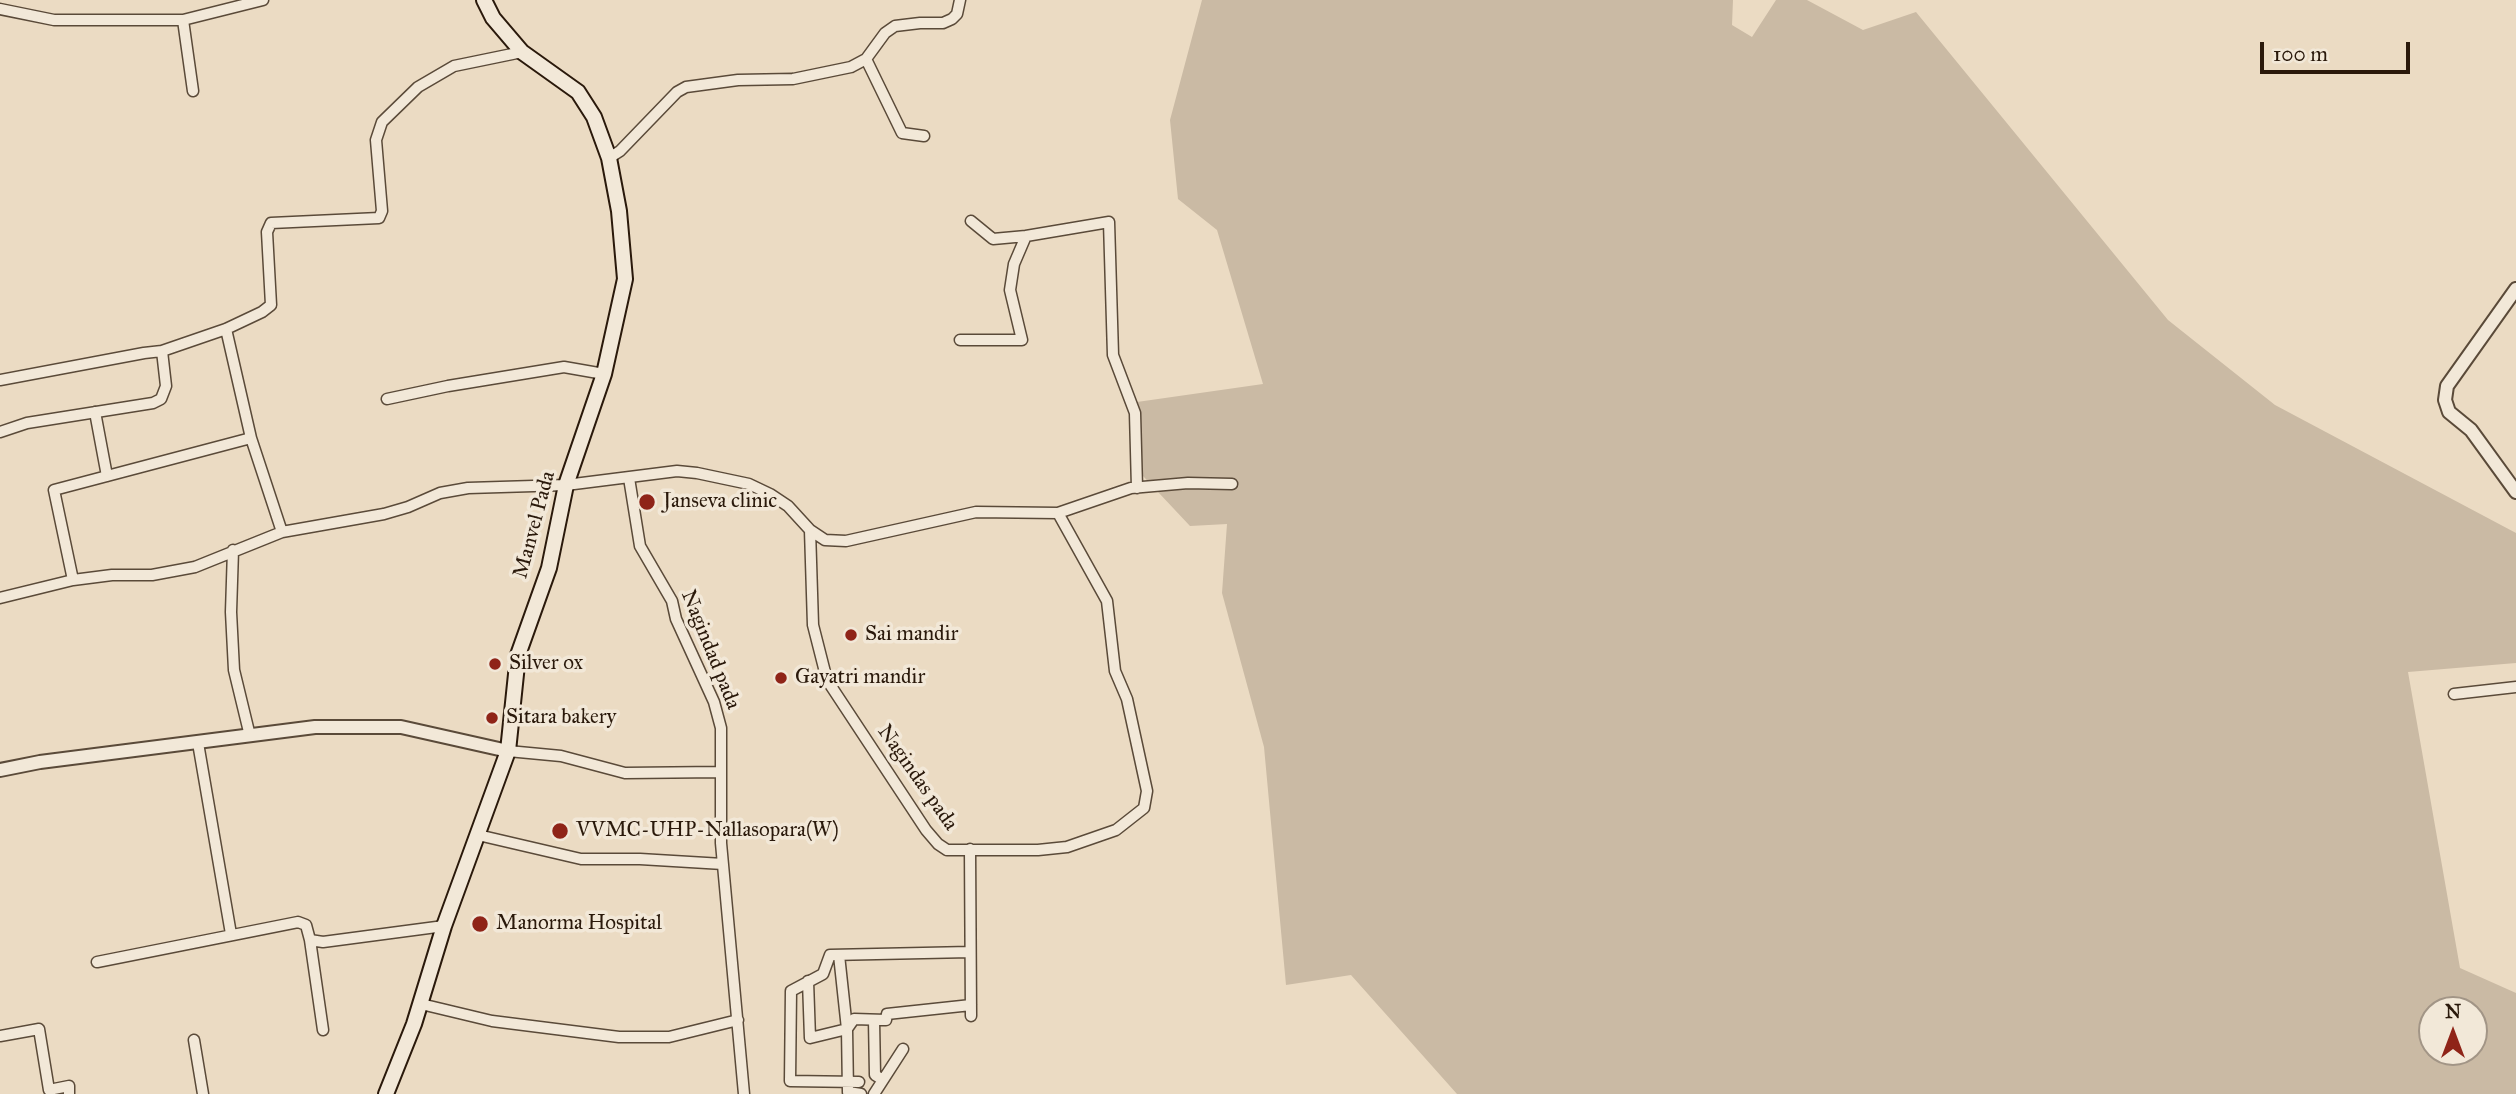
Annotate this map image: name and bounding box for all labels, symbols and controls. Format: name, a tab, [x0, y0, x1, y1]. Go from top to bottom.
scale bar	[2264, 28, 2414, 72]
text: 100 m	[2273, 41, 2328, 67]
street label: Manvel Pada	[509, 468, 561, 582]
place label: Janseva clinic	[663, 489, 777, 515]
marker: Janseva clinic	[637, 492, 657, 512]
street label: Nagindad pada	[675, 587, 745, 713]
place label: Sai mandir	[865, 622, 958, 648]
marker: Sai mandir	[843, 627, 859, 643]
place label: Silver ox	[509, 651, 583, 677]
marker: Silver ox	[487, 656, 503, 672]
place label: Gayatri mandir	[795, 665, 925, 691]
marker: Gayatri mandir	[773, 670, 789, 686]
place label: Sitara bakery	[506, 705, 616, 731]
marker: Sitara bakery	[484, 710, 500, 726]
street label: Nagindas pada	[871, 720, 963, 836]
place label: VVMC-UHP-Nallasopara(W)	[576, 818, 839, 844]
marker: VVMC-UHP-Nallasopara(W)	[550, 821, 570, 841]
place label: Manorma Hospital	[496, 911, 662, 937]
marker: Manorma Hospital	[470, 914, 490, 934]
north arrow	[2418, 996, 2488, 1066]
text: N	[2445, 1000, 2461, 1023]

